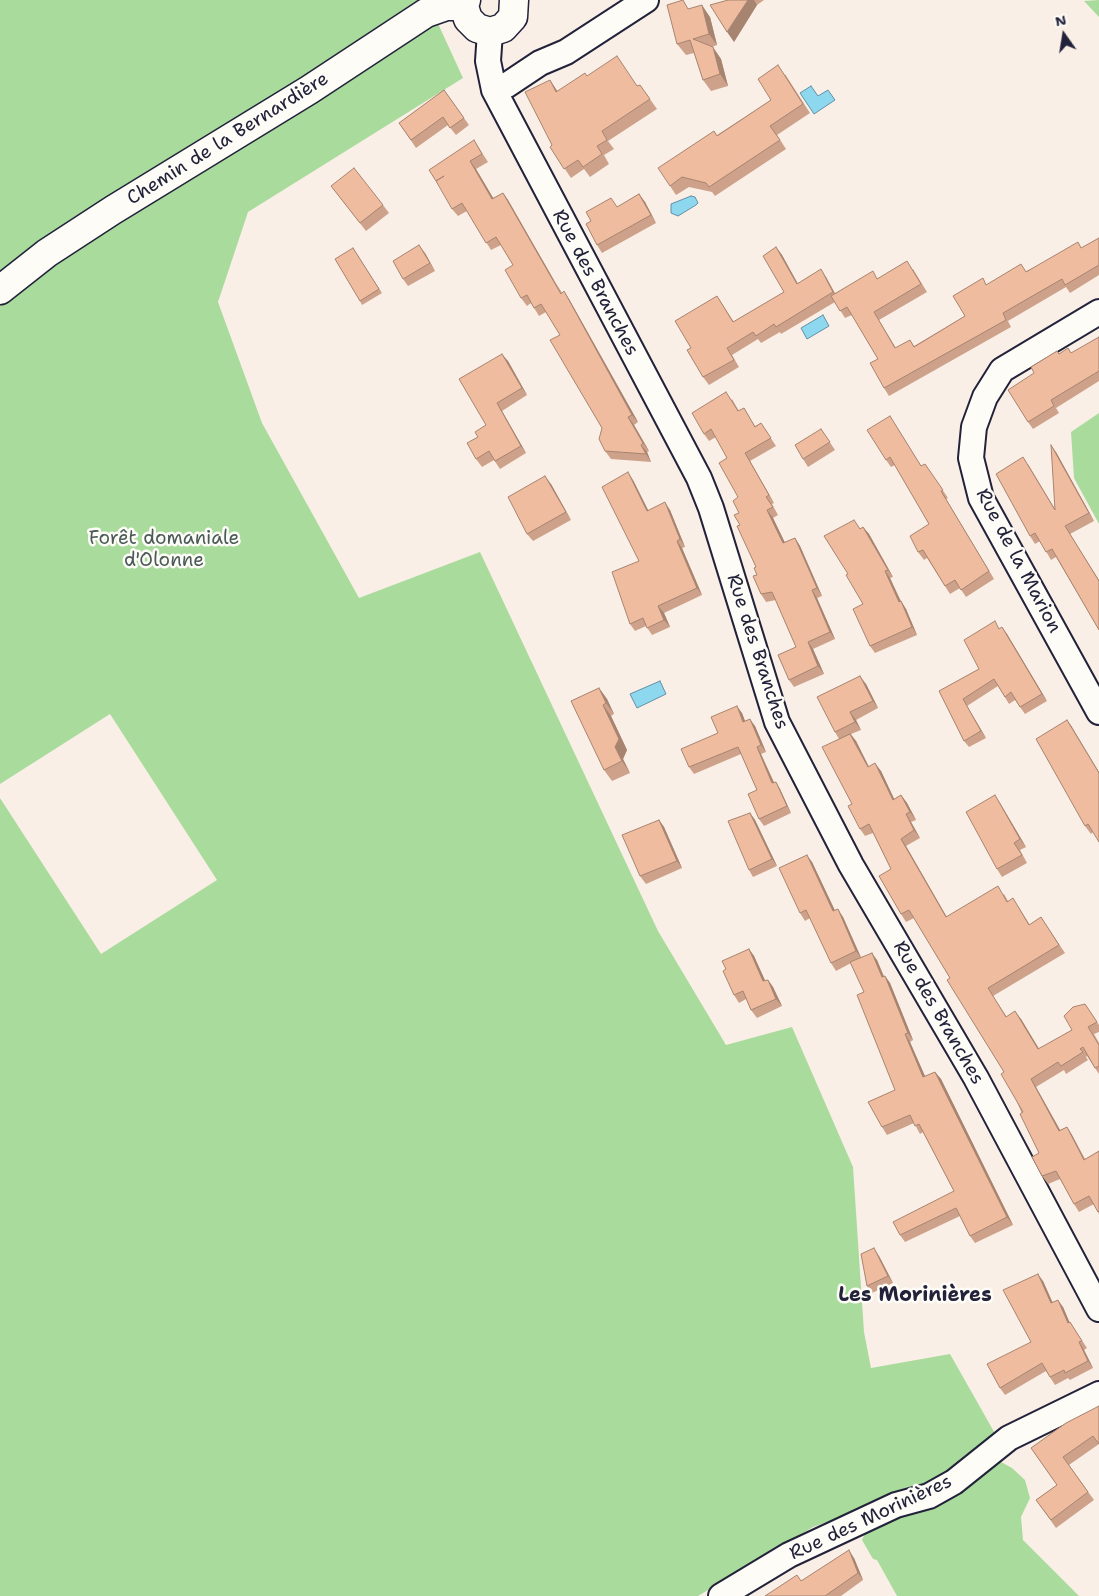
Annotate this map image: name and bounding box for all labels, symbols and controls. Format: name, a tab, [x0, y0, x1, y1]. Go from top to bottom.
north arrow	[1039, 10, 1089, 60]
text: N	[1053, 10, 1068, 30]
street label: Chemin de la Bernardière	[123, 68, 333, 210]
street label: Rue des Branches	[547, 206, 643, 360]
street label: Rue de la Marion	[970, 485, 1066, 637]
park label: Forêt domaniale d'Olonne	[89, 528, 239, 572]
street label: Rue des Branches	[721, 571, 793, 733]
street label: Rue des Branches	[888, 937, 988, 1089]
district label: Les Morinières	[838, 1284, 992, 1308]
street label: Rue des Morinières	[786, 1470, 956, 1566]

